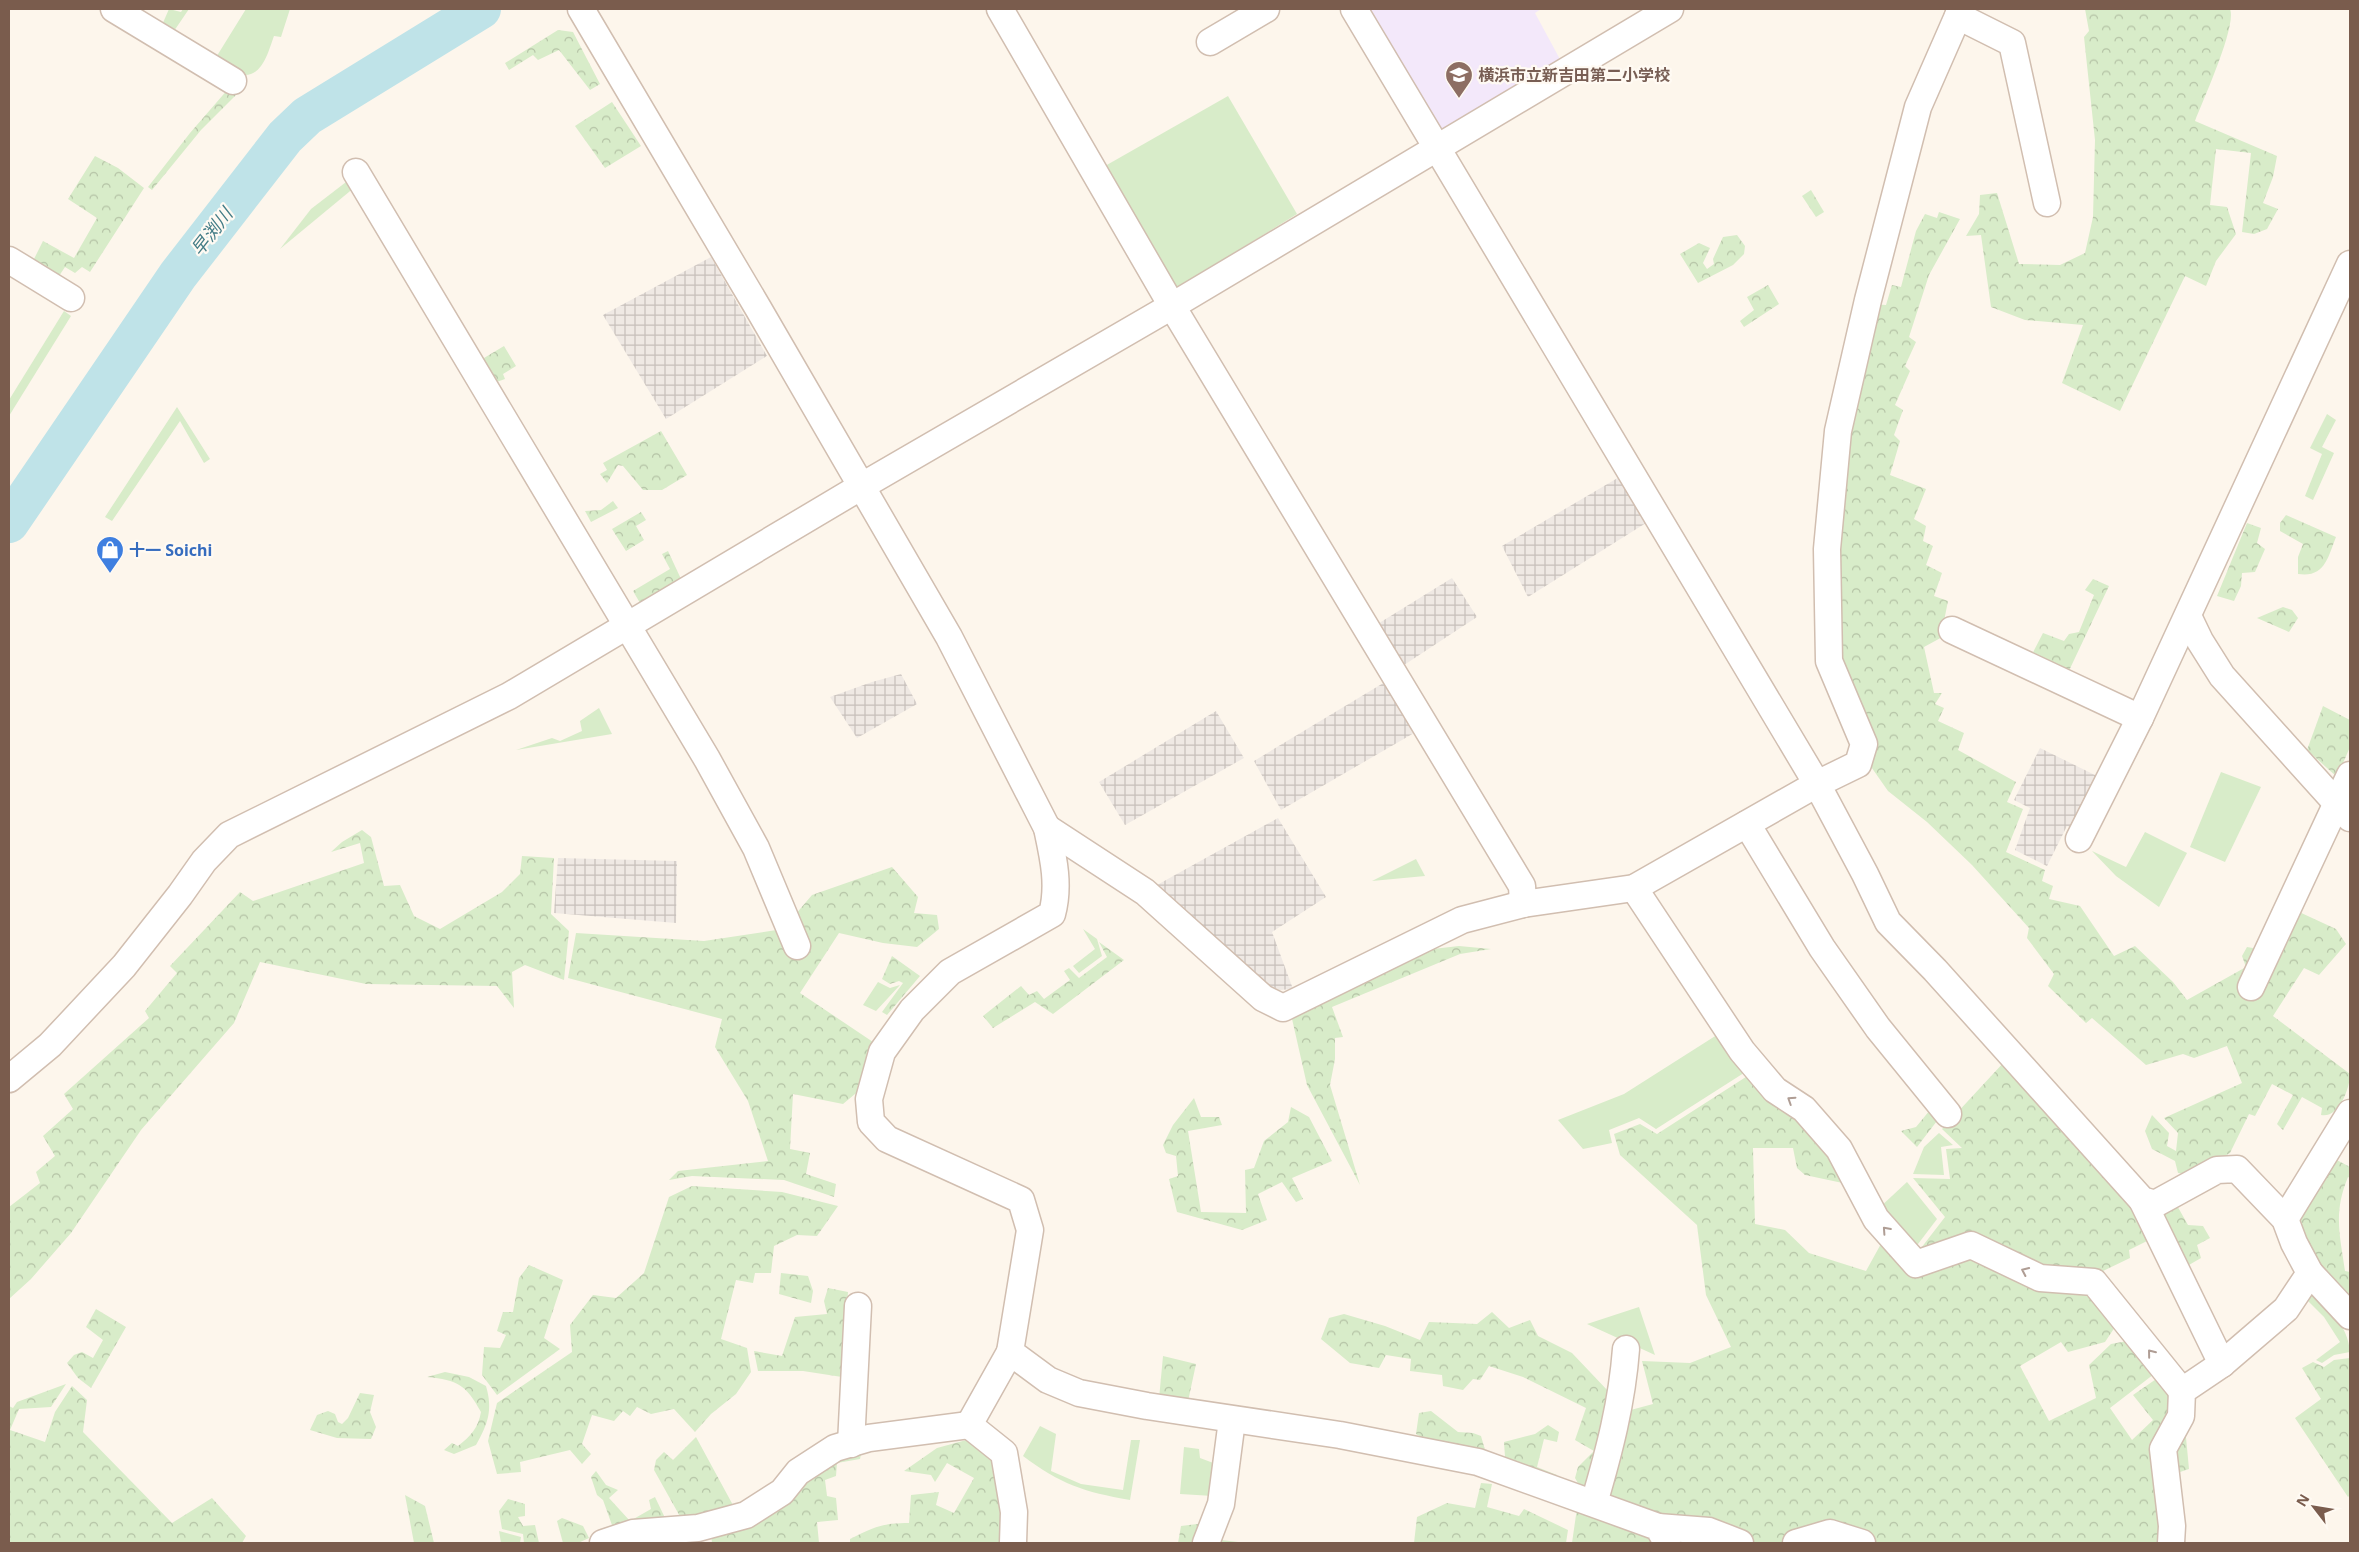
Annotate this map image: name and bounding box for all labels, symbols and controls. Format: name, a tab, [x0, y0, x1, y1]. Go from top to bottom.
school or university icon: 横浜市立新吉田第二小学校	[1444, 60, 1474, 99]
place label: 横浜市立新吉田第二小学校	[1478, 64, 1670, 86]
water label: 早渕川	[185, 201, 239, 260]
shop icon: 十一 Soichi	[95, 535, 125, 574]
place label: 十一 Soichi	[129, 539, 212, 561]
one-way arrow	[1787, 1097, 1796, 1107]
one-way arrow	[1883, 1226, 1892, 1235]
one-way arrow	[2021, 1266, 2030, 1277]
one-way arrow	[2148, 1350, 2157, 1359]
north arrow	[2289, 1482, 2339, 1532]
text: N	[2291, 1490, 2314, 1510]

